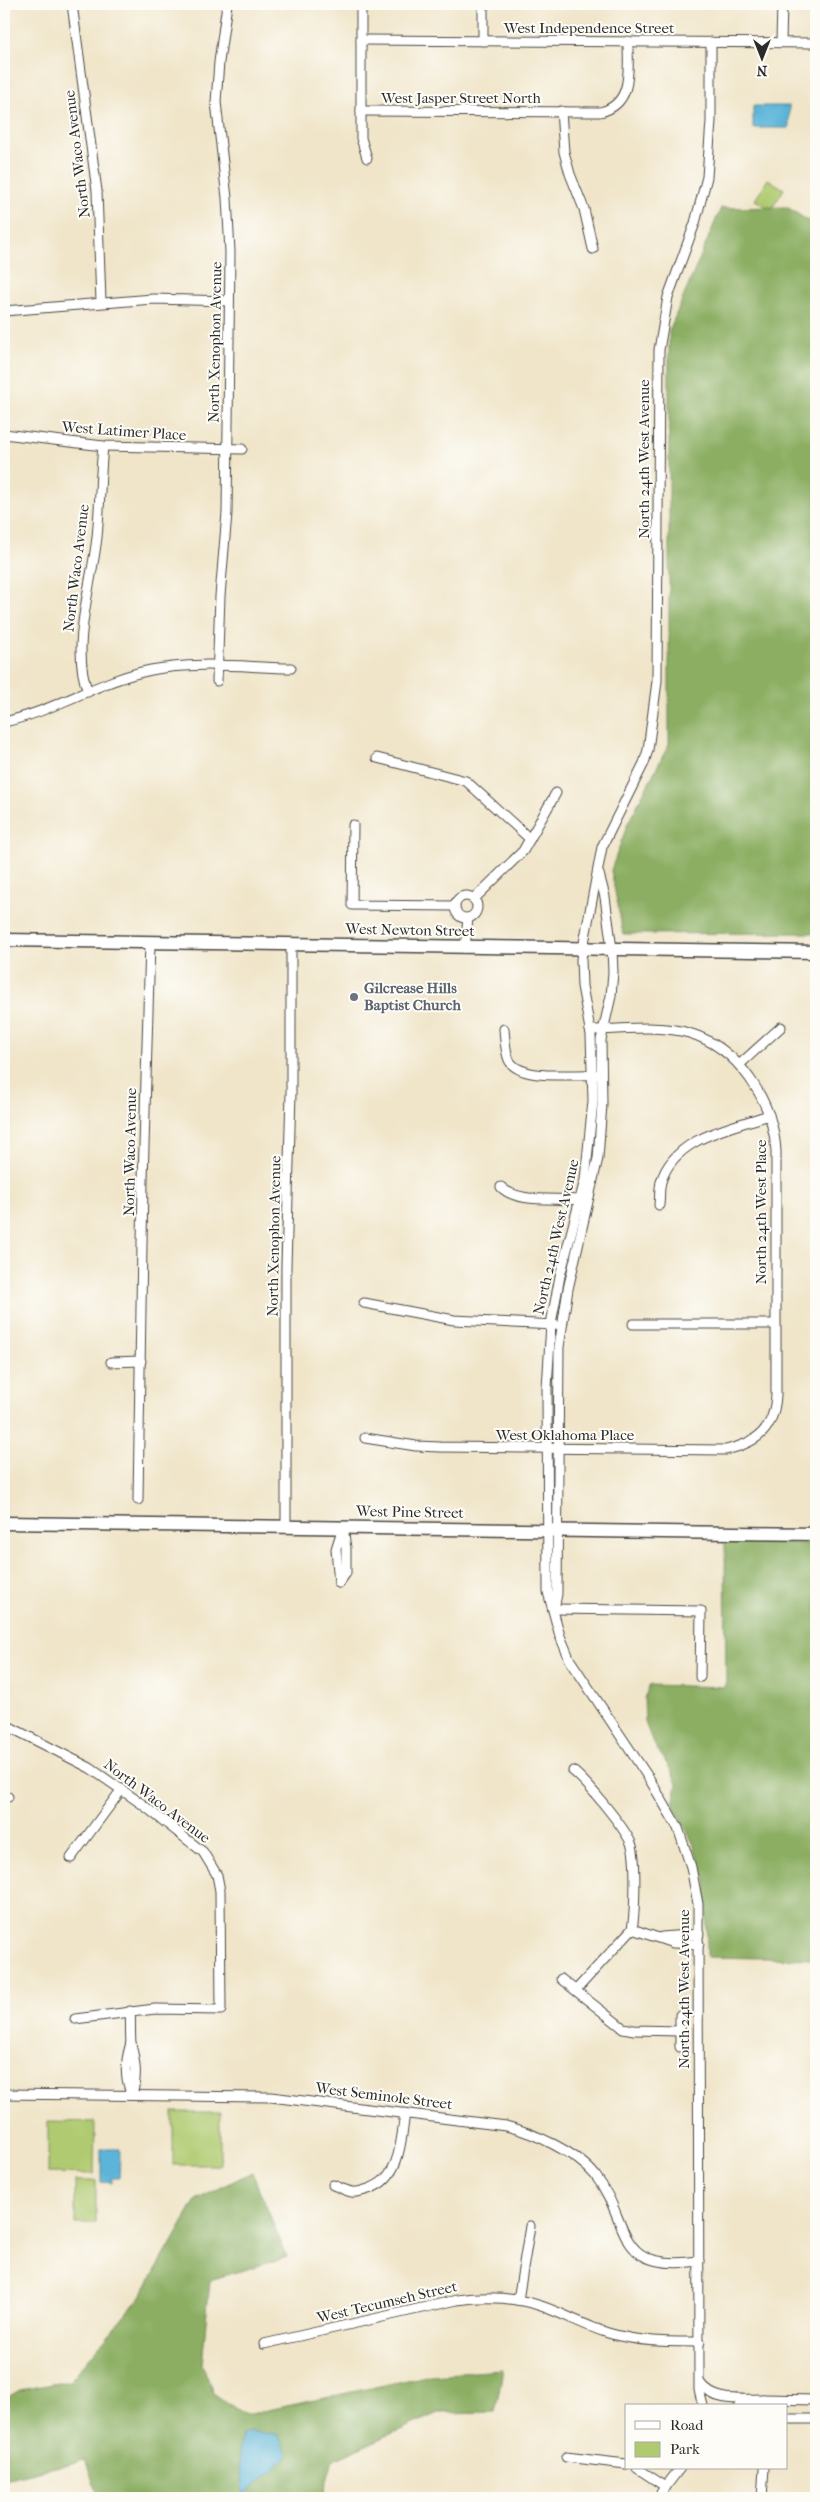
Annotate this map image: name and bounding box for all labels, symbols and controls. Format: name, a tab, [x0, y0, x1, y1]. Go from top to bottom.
street label: West Independence Street	[503, 19, 675, 37]
north arrow	[738, 32, 788, 82]
text: N	[756, 62, 767, 79]
street label: North Waco Avenue	[60, 89, 94, 219]
street label: West Jasper Street North	[380, 89, 541, 107]
street label: North Xenophon Avenue	[205, 261, 225, 423]
street label: North 24th West Avenue	[635, 379, 653, 539]
street label: West Latimer Place	[60, 418, 187, 444]
street label: North Waco Avenue	[59, 503, 93, 633]
street label: West Newton Street	[344, 920, 475, 940]
place label: Gilcrease Hills Baptist Church	[364, 979, 461, 1014]
marker: Gilcrease Hills Baptist Church	[348, 991, 360, 1003]
street label: North Waco Avenue	[120, 1087, 140, 1216]
street label: North 24th West Place	[752, 1139, 770, 1285]
street label: North Xenophon Avenue	[264, 1155, 284, 1317]
street label: North 24th West Avenue	[529, 1157, 583, 1317]
street label: West Oklahoma Place	[495, 1426, 635, 1444]
street label: West Pine Street	[355, 1502, 465, 1522]
street label: North Waco Avenue	[100, 1755, 214, 1847]
street label: North 24th West Avenue	[675, 1909, 693, 2069]
street label: West Seminole Street	[314, 2079, 454, 2113]
street label: West Tecumseh Street	[314, 2277, 459, 2327]
legend	[625, 2404, 788, 2470]
text: Road	[670, 2416, 704, 2434]
text: Park	[670, 2440, 700, 2458]

